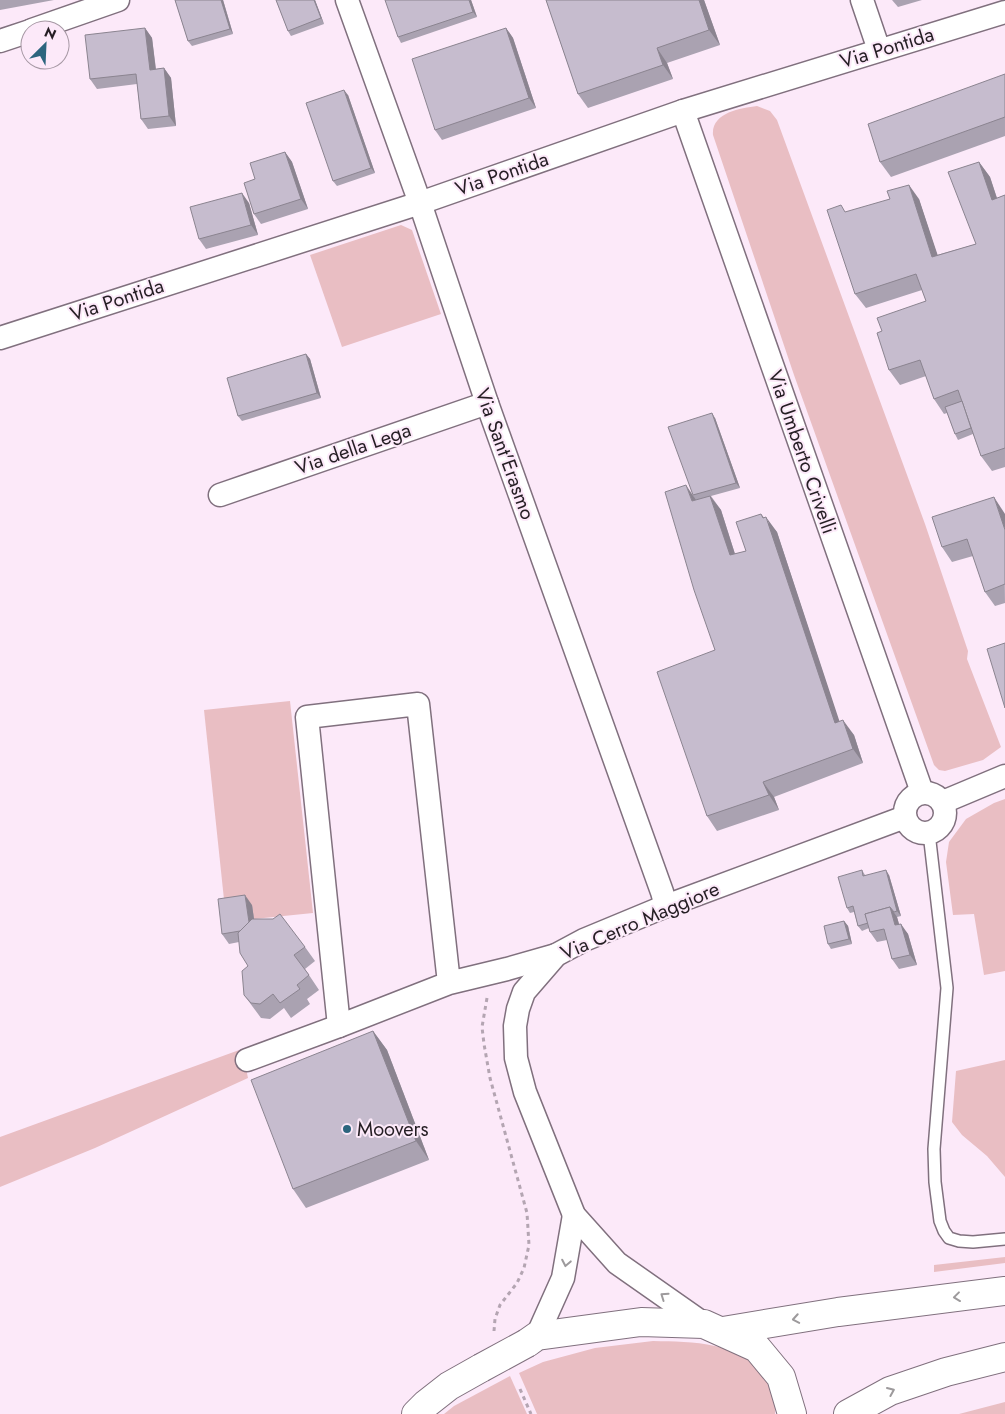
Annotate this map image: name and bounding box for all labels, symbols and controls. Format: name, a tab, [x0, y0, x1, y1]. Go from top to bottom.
north arrow	[20, 20, 70, 70]
street label: Via Pontida	[836, 20, 938, 76]
text: N	[41, 22, 59, 45]
street label: Via Pontida	[452, 145, 552, 203]
street label: Via Pontida	[66, 271, 168, 329]
street label: Via Umberto Crivelli	[760, 366, 844, 538]
street label: Via Sant'Erasmo	[468, 384, 542, 524]
street label: Via della Lega	[291, 416, 415, 482]
street label: Via Cerro Maggiore	[556, 874, 724, 968]
place label: Moovers	[357, 1115, 428, 1144]
marker: Moovers	[341, 1123, 353, 1135]
one-way arrow	[561, 1259, 572, 1268]
one-way arrow	[952, 1291, 960, 1302]
one-way arrow	[661, 1293, 670, 1302]
one-way arrow	[791, 1313, 800, 1323]
one-way arrow	[886, 1387, 895, 1397]

